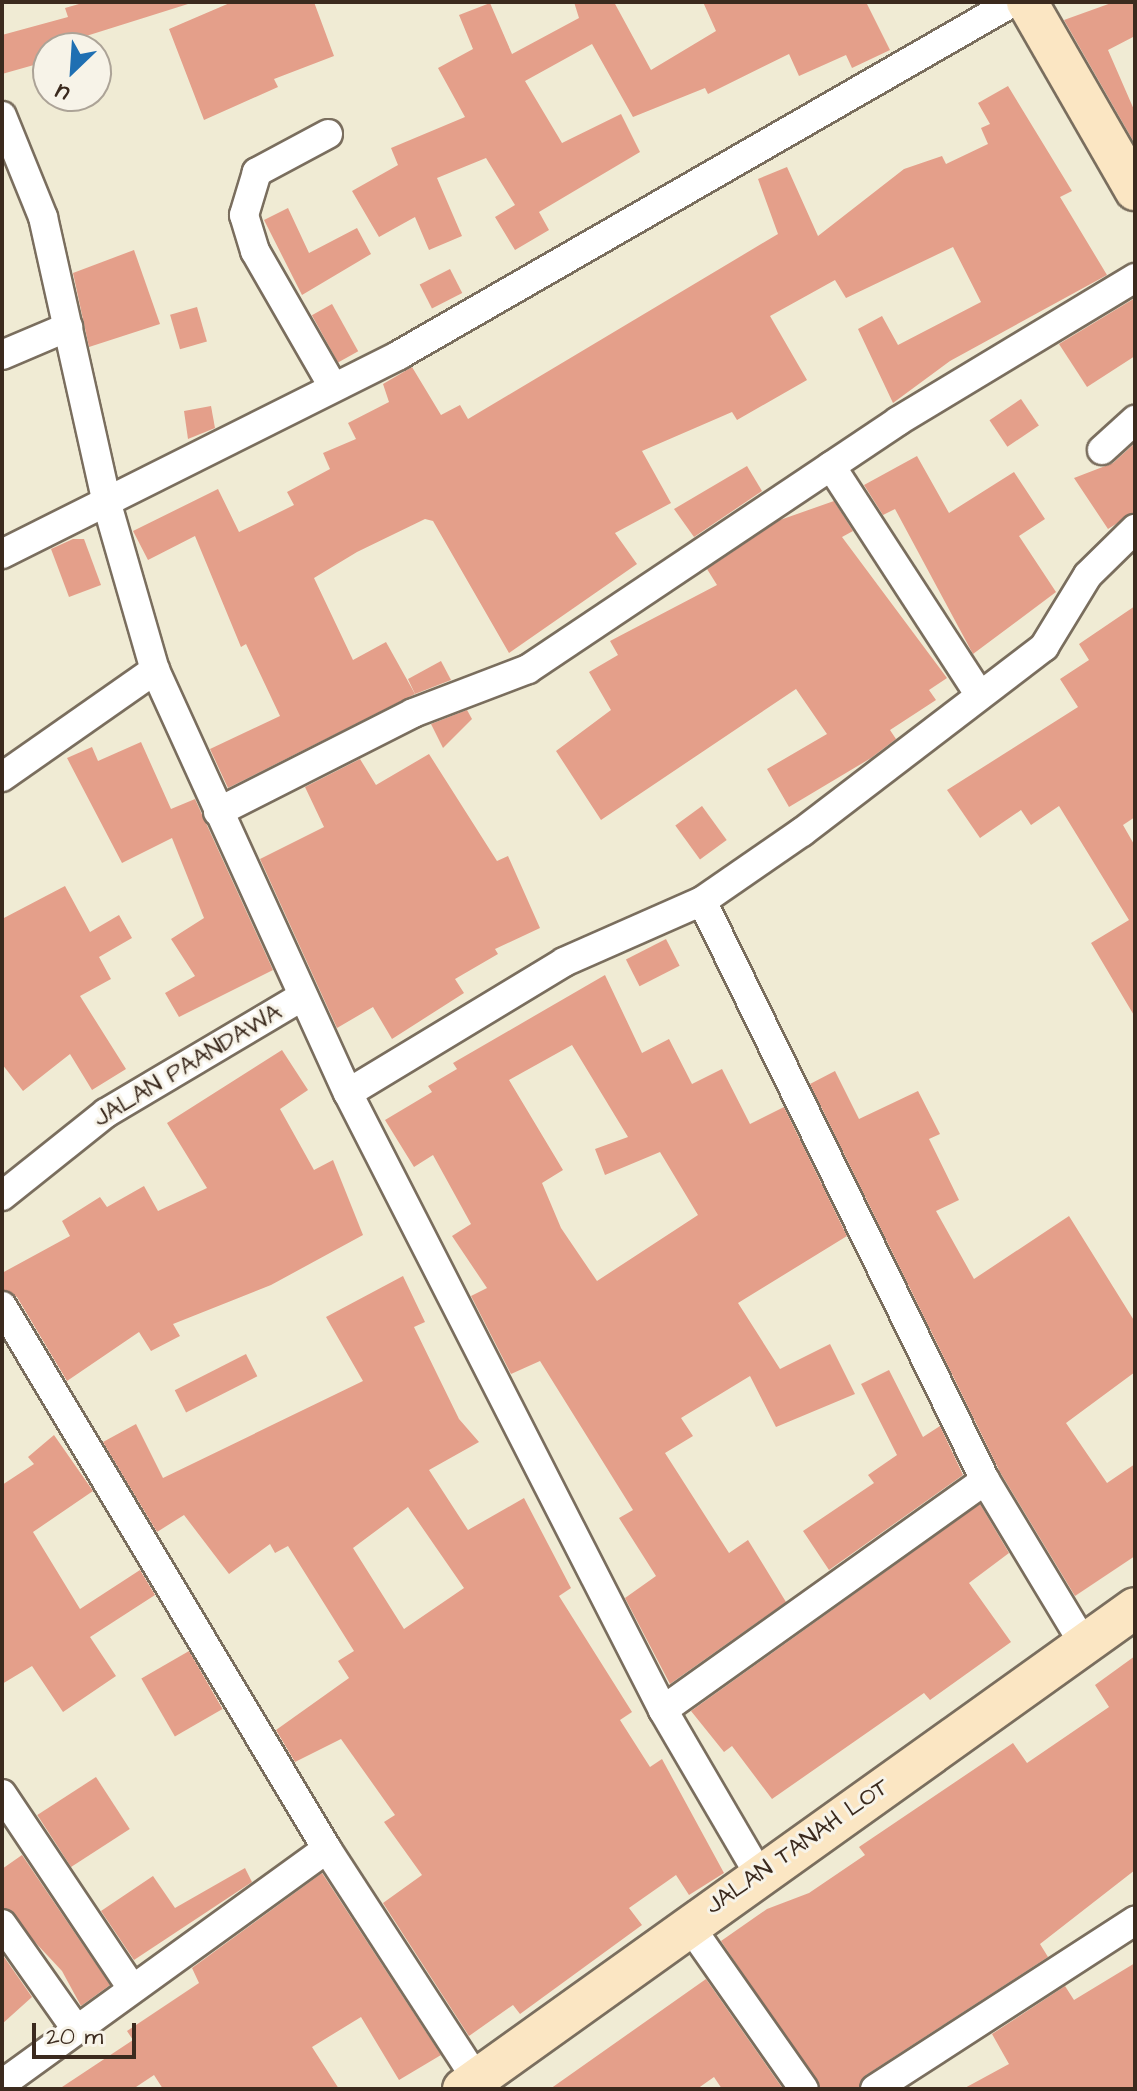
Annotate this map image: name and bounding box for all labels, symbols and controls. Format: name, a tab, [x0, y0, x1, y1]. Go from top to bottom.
north arrow	[32, 32, 112, 112]
text: U	[50, 76, 75, 109]
street label: JALAN PAANDAWA	[89, 998, 287, 1134]
street label: JALAN TANAH LOT	[701, 1773, 895, 1921]
scale bar	[36, 2007, 140, 2057]
text: 20 m	[46, 2020, 103, 2054]

